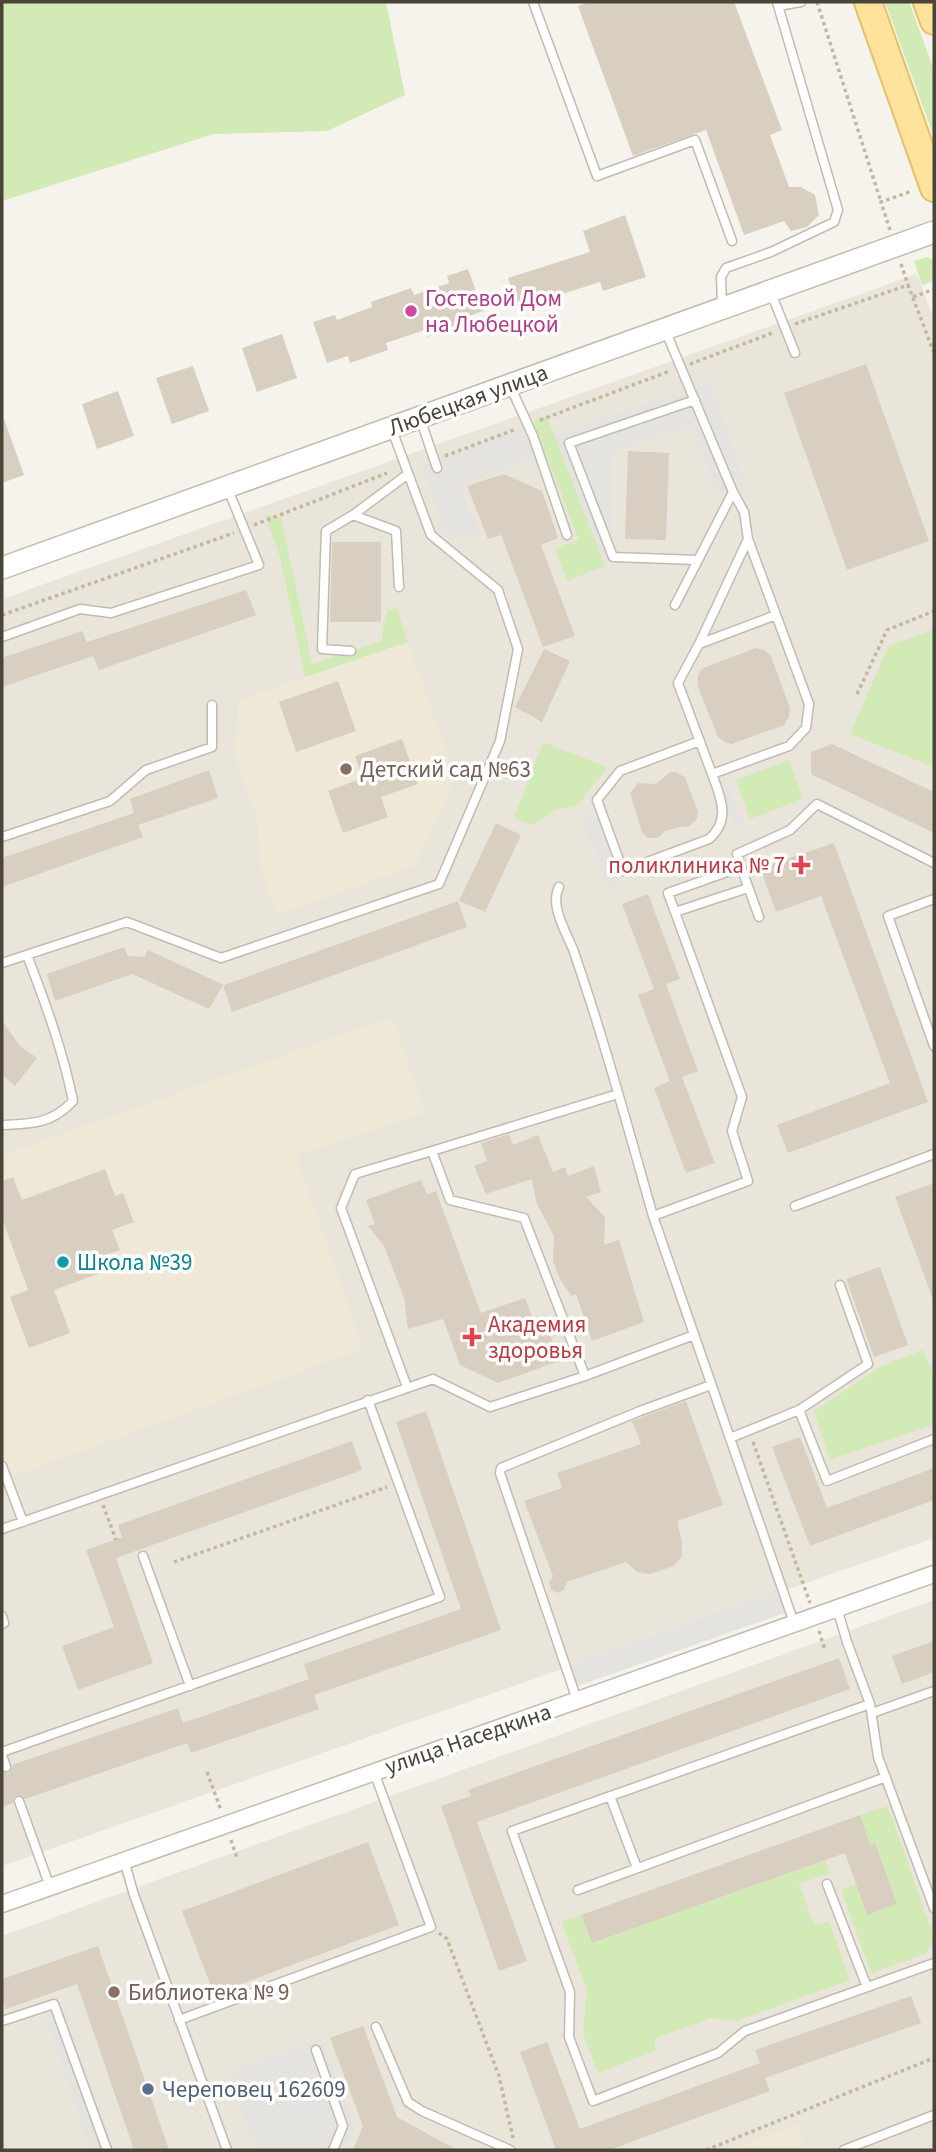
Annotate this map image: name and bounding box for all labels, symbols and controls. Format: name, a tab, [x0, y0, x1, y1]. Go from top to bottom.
place label: Гостевой Дом на Любецкой	[425, 282, 562, 341]
marker: Гостевой Дом на Любецкой	[403, 303, 419, 319]
street label: Любецкая улица	[384, 356, 552, 444]
place label: Детский сад №63	[360, 753, 531, 786]
marker: Детский сад №63	[338, 761, 354, 777]
place label: поликлиника № 7	[608, 849, 785, 882]
marker: поликлиника № 7	[791, 855, 811, 875]
place label: Школа №39	[77, 1246, 192, 1279]
marker: Школа №39	[55, 1254, 71, 1270]
place label: Академия здоровья	[488, 1308, 586, 1367]
marker: Академия здоровья	[462, 1327, 482, 1347]
street label: улица Наседкина	[380, 1695, 556, 1783]
place label: Библиотека № 9	[128, 1976, 289, 2009]
marker: Библиотека № 9	[106, 1984, 122, 2000]
place label: Череповец 162609	[162, 2073, 346, 2106]
marker: Череповец 162609	[140, 2081, 156, 2097]

